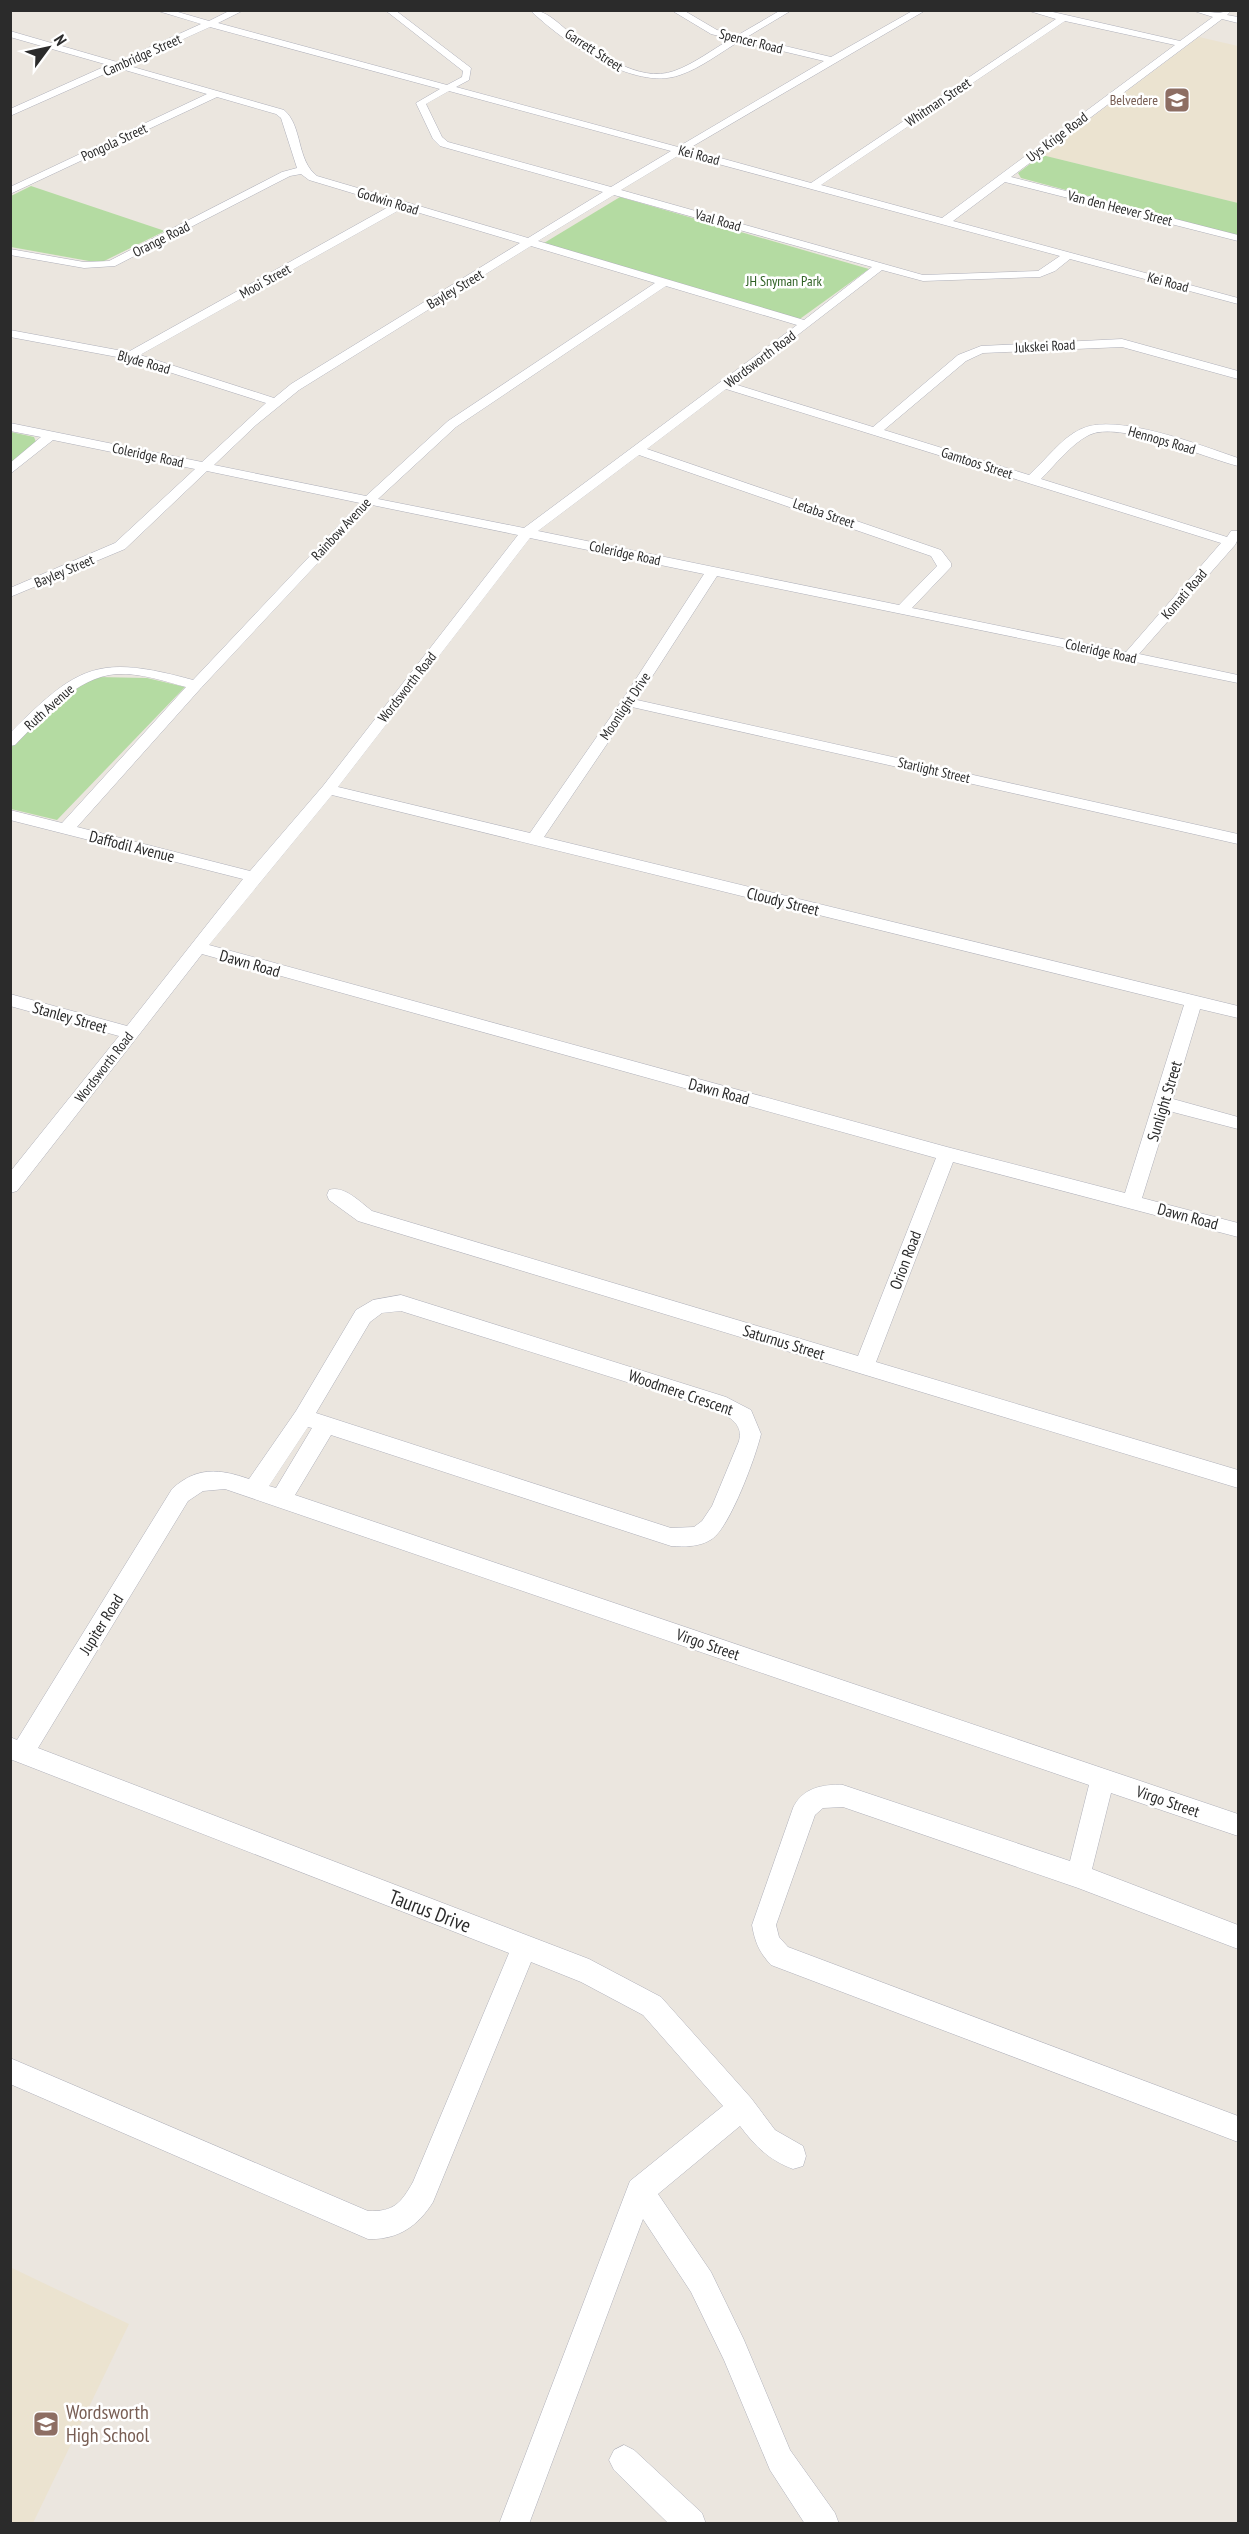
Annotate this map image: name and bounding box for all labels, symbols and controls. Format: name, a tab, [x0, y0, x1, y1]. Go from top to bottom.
north arrow	[18, 18, 78, 78]
street label: Spencer Road	[717, 24, 785, 58]
street label: Garrett Street	[562, 25, 627, 75]
street label: Cambridge Street	[100, 30, 184, 80]
text: N	[50, 31, 71, 49]
street label: Whitman Street	[902, 73, 974, 131]
school or university icon: Belvedere	[1162, 85, 1192, 115]
place label: Belvedere	[1110, 91, 1158, 109]
street label: Uys Krige Road	[1023, 108, 1091, 166]
street label: Pongola Street	[78, 119, 150, 165]
street label: Kei Road	[676, 141, 722, 169]
street label: Godwin Road	[355, 183, 421, 219]
street label: Van den Heever Street	[1065, 186, 1174, 230]
street label: Vaal Road	[692, 205, 743, 235]
street label: Orange Road	[129, 217, 193, 261]
street label: Mooi Street	[236, 259, 294, 302]
street label: Bayley Street	[423, 265, 487, 313]
street label: Kei Road	[1145, 268, 1191, 296]
park label: JH Snyman Park	[745, 272, 823, 290]
street label: Wordsworth Road	[721, 326, 799, 392]
street label: Jukskei Road	[1013, 335, 1076, 357]
street label: Blyde Road	[116, 346, 172, 378]
street label: Hennops Road	[1126, 422, 1198, 458]
street label: Coleridge Road	[111, 439, 185, 471]
street label: Gamtoos Street	[939, 443, 1015, 483]
street label: Rainbow Avenue	[307, 494, 375, 564]
street label: Letaba Street	[791, 494, 857, 532]
street label: Coleridge Road	[588, 537, 662, 569]
street label: Bayley Street	[31, 550, 97, 592]
street label: Komati Road	[1157, 565, 1211, 623]
street label: Coleridge Road	[1064, 635, 1138, 667]
street label: Wordsworth Road	[374, 648, 440, 726]
street label: Moonlight Drive	[596, 668, 654, 743]
street label: Ruth Avenue	[20, 680, 78, 734]
street label: Starlight Street	[896, 753, 972, 787]
street label: Daffodil Avenue	[87, 826, 177, 866]
street label: Cloudy Street	[745, 882, 822, 920]
street label: Dawn Road	[217, 945, 283, 981]
street label: Stanley Street	[30, 997, 110, 1037]
street label: Wordsworth Road	[71, 1028, 137, 1106]
street label: Sunlight Street	[1142, 1058, 1186, 1144]
street label: Dawn Road	[686, 1073, 752, 1109]
street label: Dawn Road	[1155, 1198, 1221, 1234]
street label: Orion Road	[885, 1228, 925, 1292]
street label: Saturnus Street	[740, 1320, 828, 1364]
street label: Woodmere Crescent	[626, 1365, 737, 1419]
street label: Jupiter Road	[74, 1590, 127, 1659]
street label: Virgo Street	[673, 1624, 743, 1664]
street label: Virgo Street	[1133, 1781, 1203, 1821]
street label: Taurus Drive	[385, 1884, 475, 1938]
place label: Wordsworth High School	[66, 2399, 149, 2448]
school or university icon: Wordsworth High School	[31, 2409, 61, 2439]

